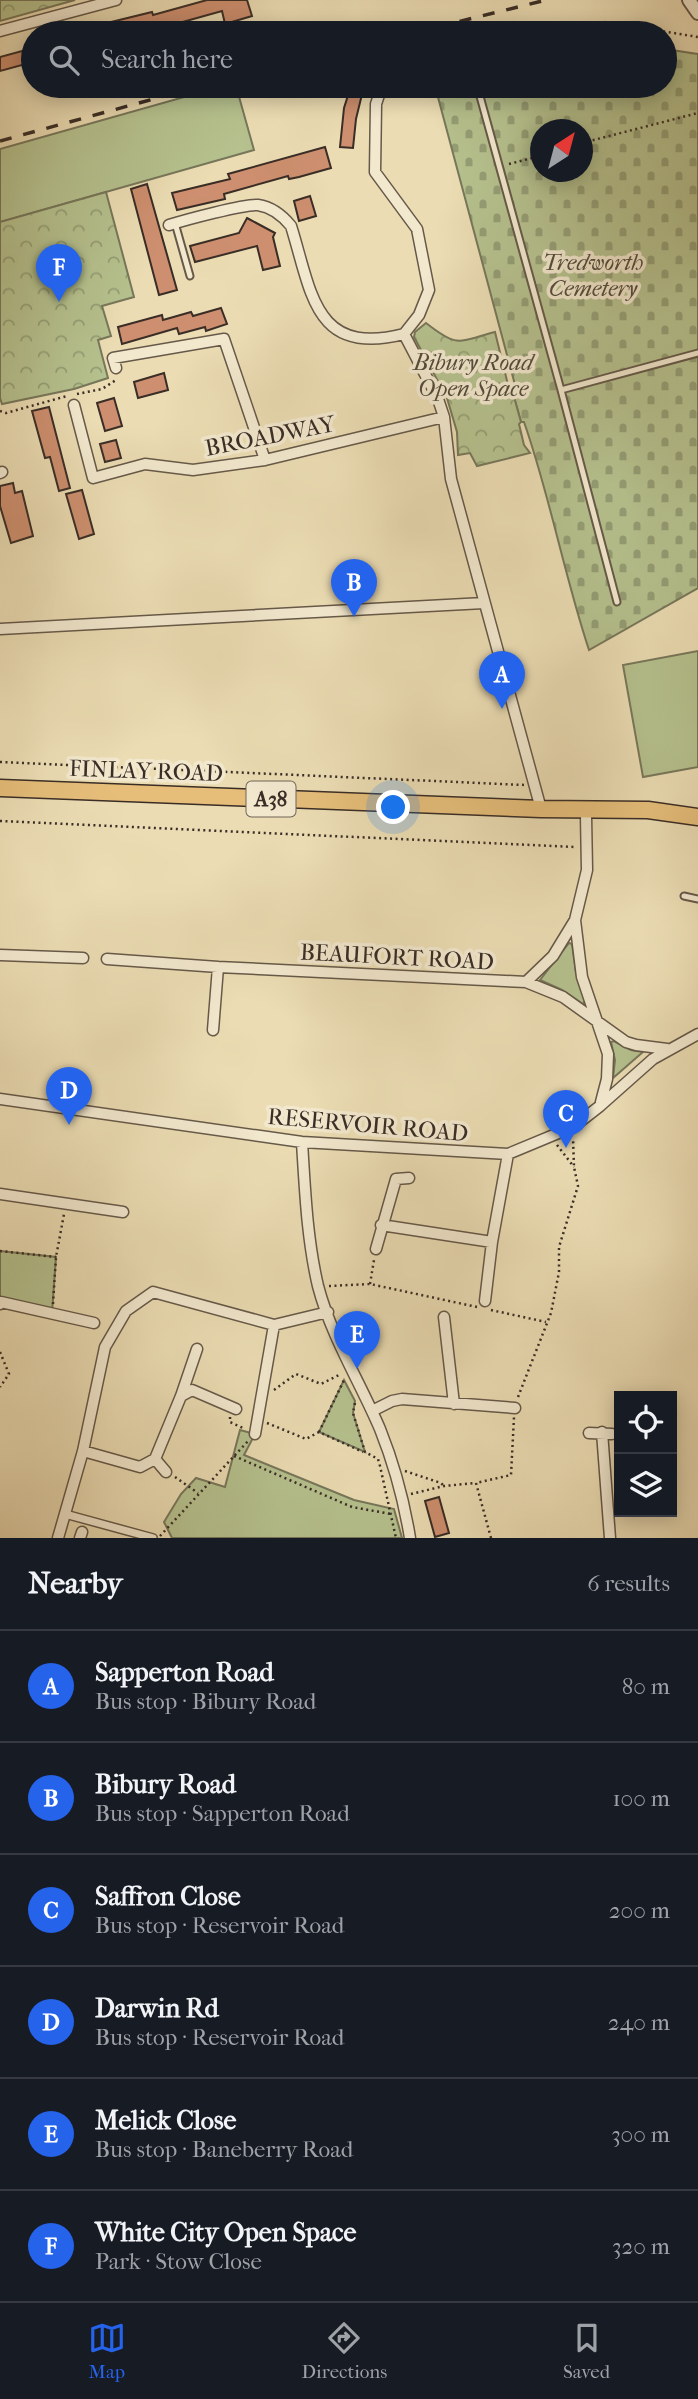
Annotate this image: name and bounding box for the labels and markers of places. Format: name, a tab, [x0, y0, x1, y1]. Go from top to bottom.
pin: F	[36, 244, 82, 302]
pin: B	[331, 559, 377, 617]
pin: A	[479, 651, 525, 709]
pin: D	[46, 1067, 92, 1125]
pin: C	[543, 1090, 589, 1148]
pin: E	[334, 1311, 380, 1369]

